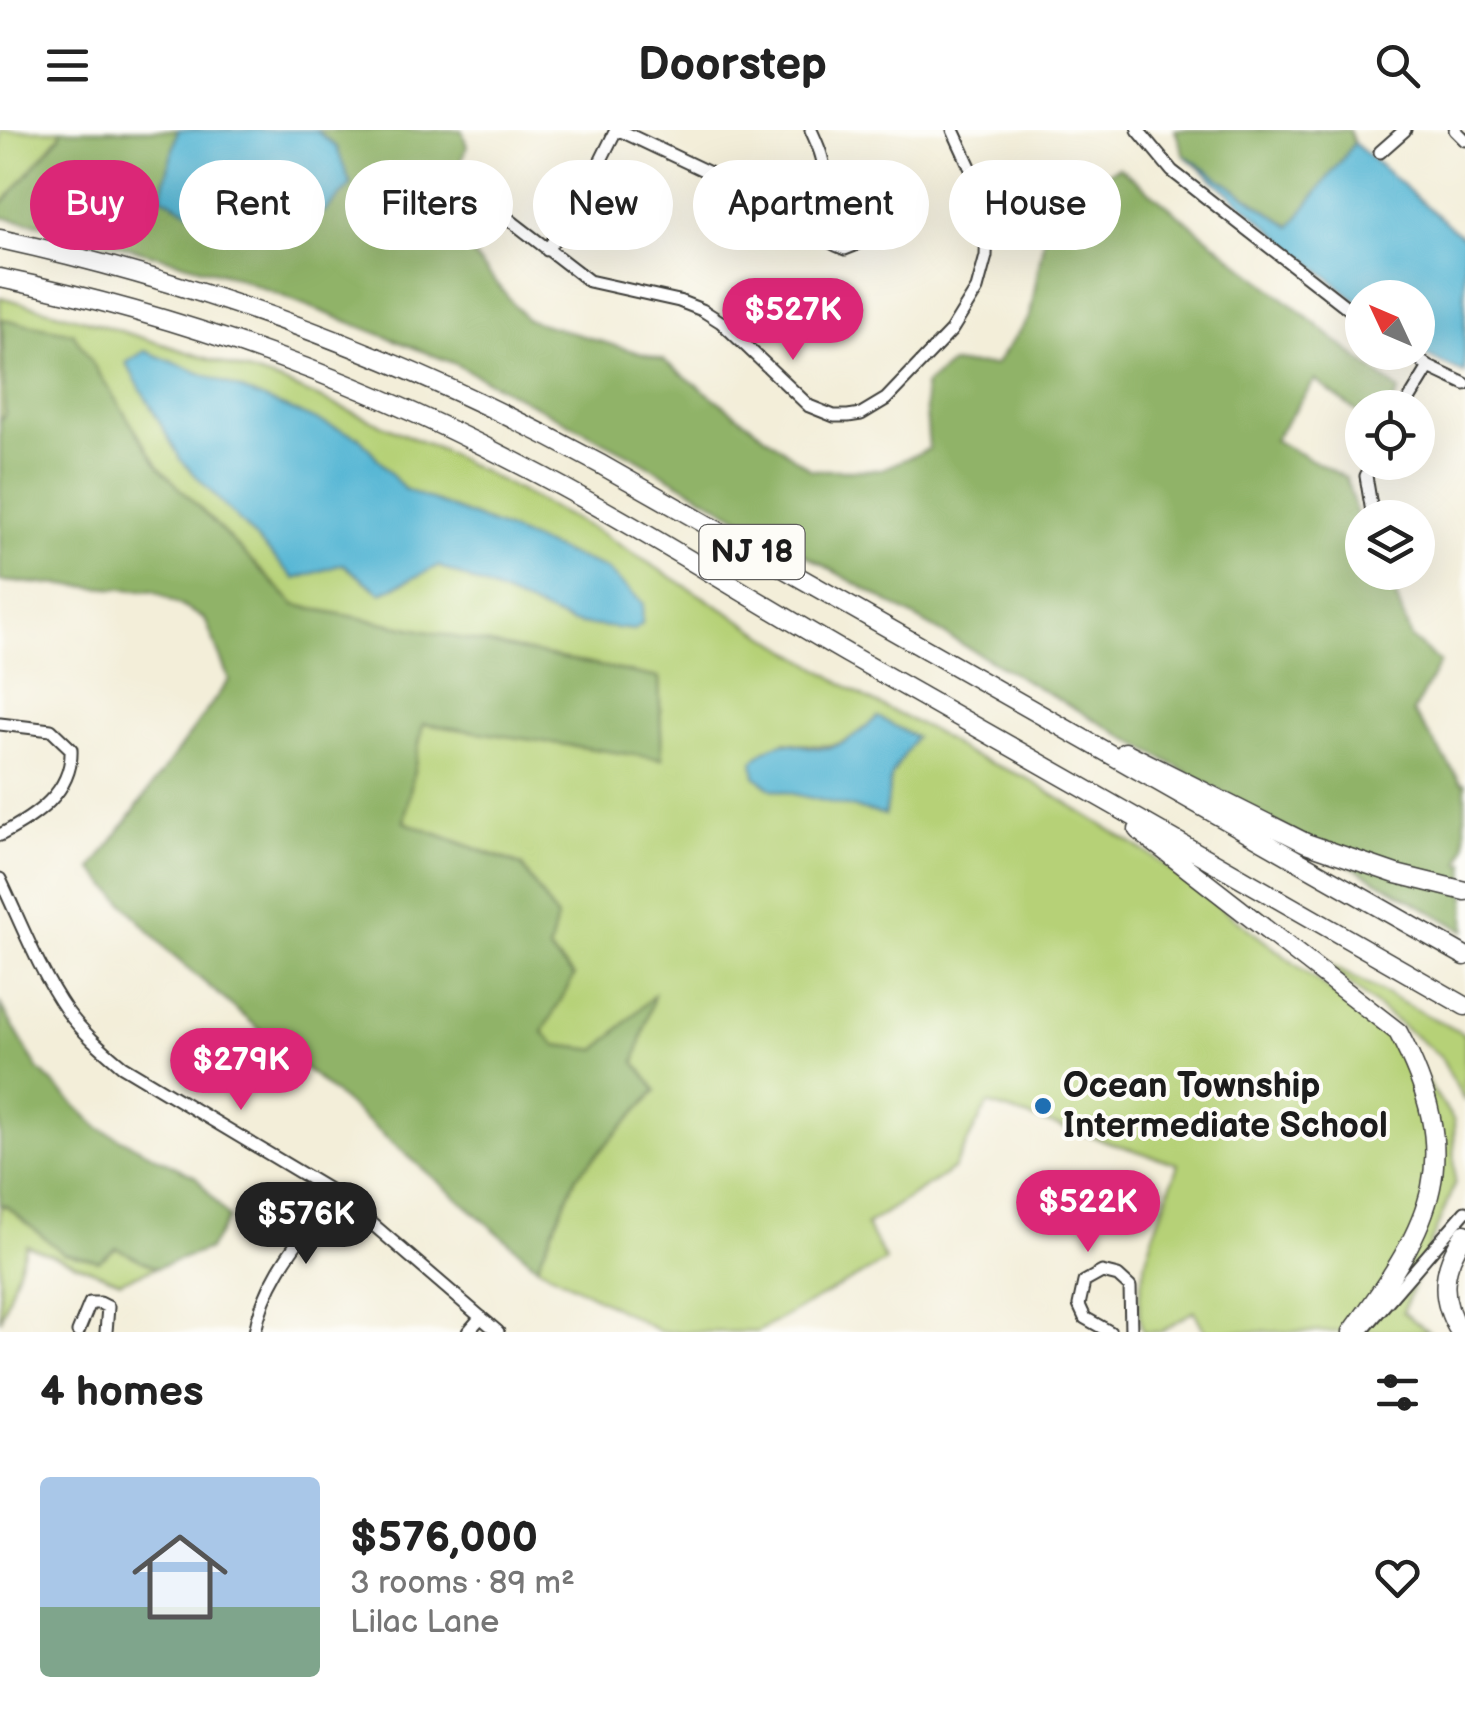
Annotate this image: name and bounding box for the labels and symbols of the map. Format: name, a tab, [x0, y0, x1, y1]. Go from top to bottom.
pin: $527K	[723, 278, 863, 363]
north arrow	[1345, 280, 1435, 370]
road number: NJ 18	[700, 525, 804, 579]
pin: $279K	[171, 1028, 311, 1113]
place label: Ocean Township Intermediate School	[1063, 1065, 1388, 1148]
marker: Ocean Township Intermediate School	[1032, 1095, 1054, 1117]
pin: $522K	[1018, 1170, 1158, 1255]
pin: $576K	[236, 1182, 376, 1267]

